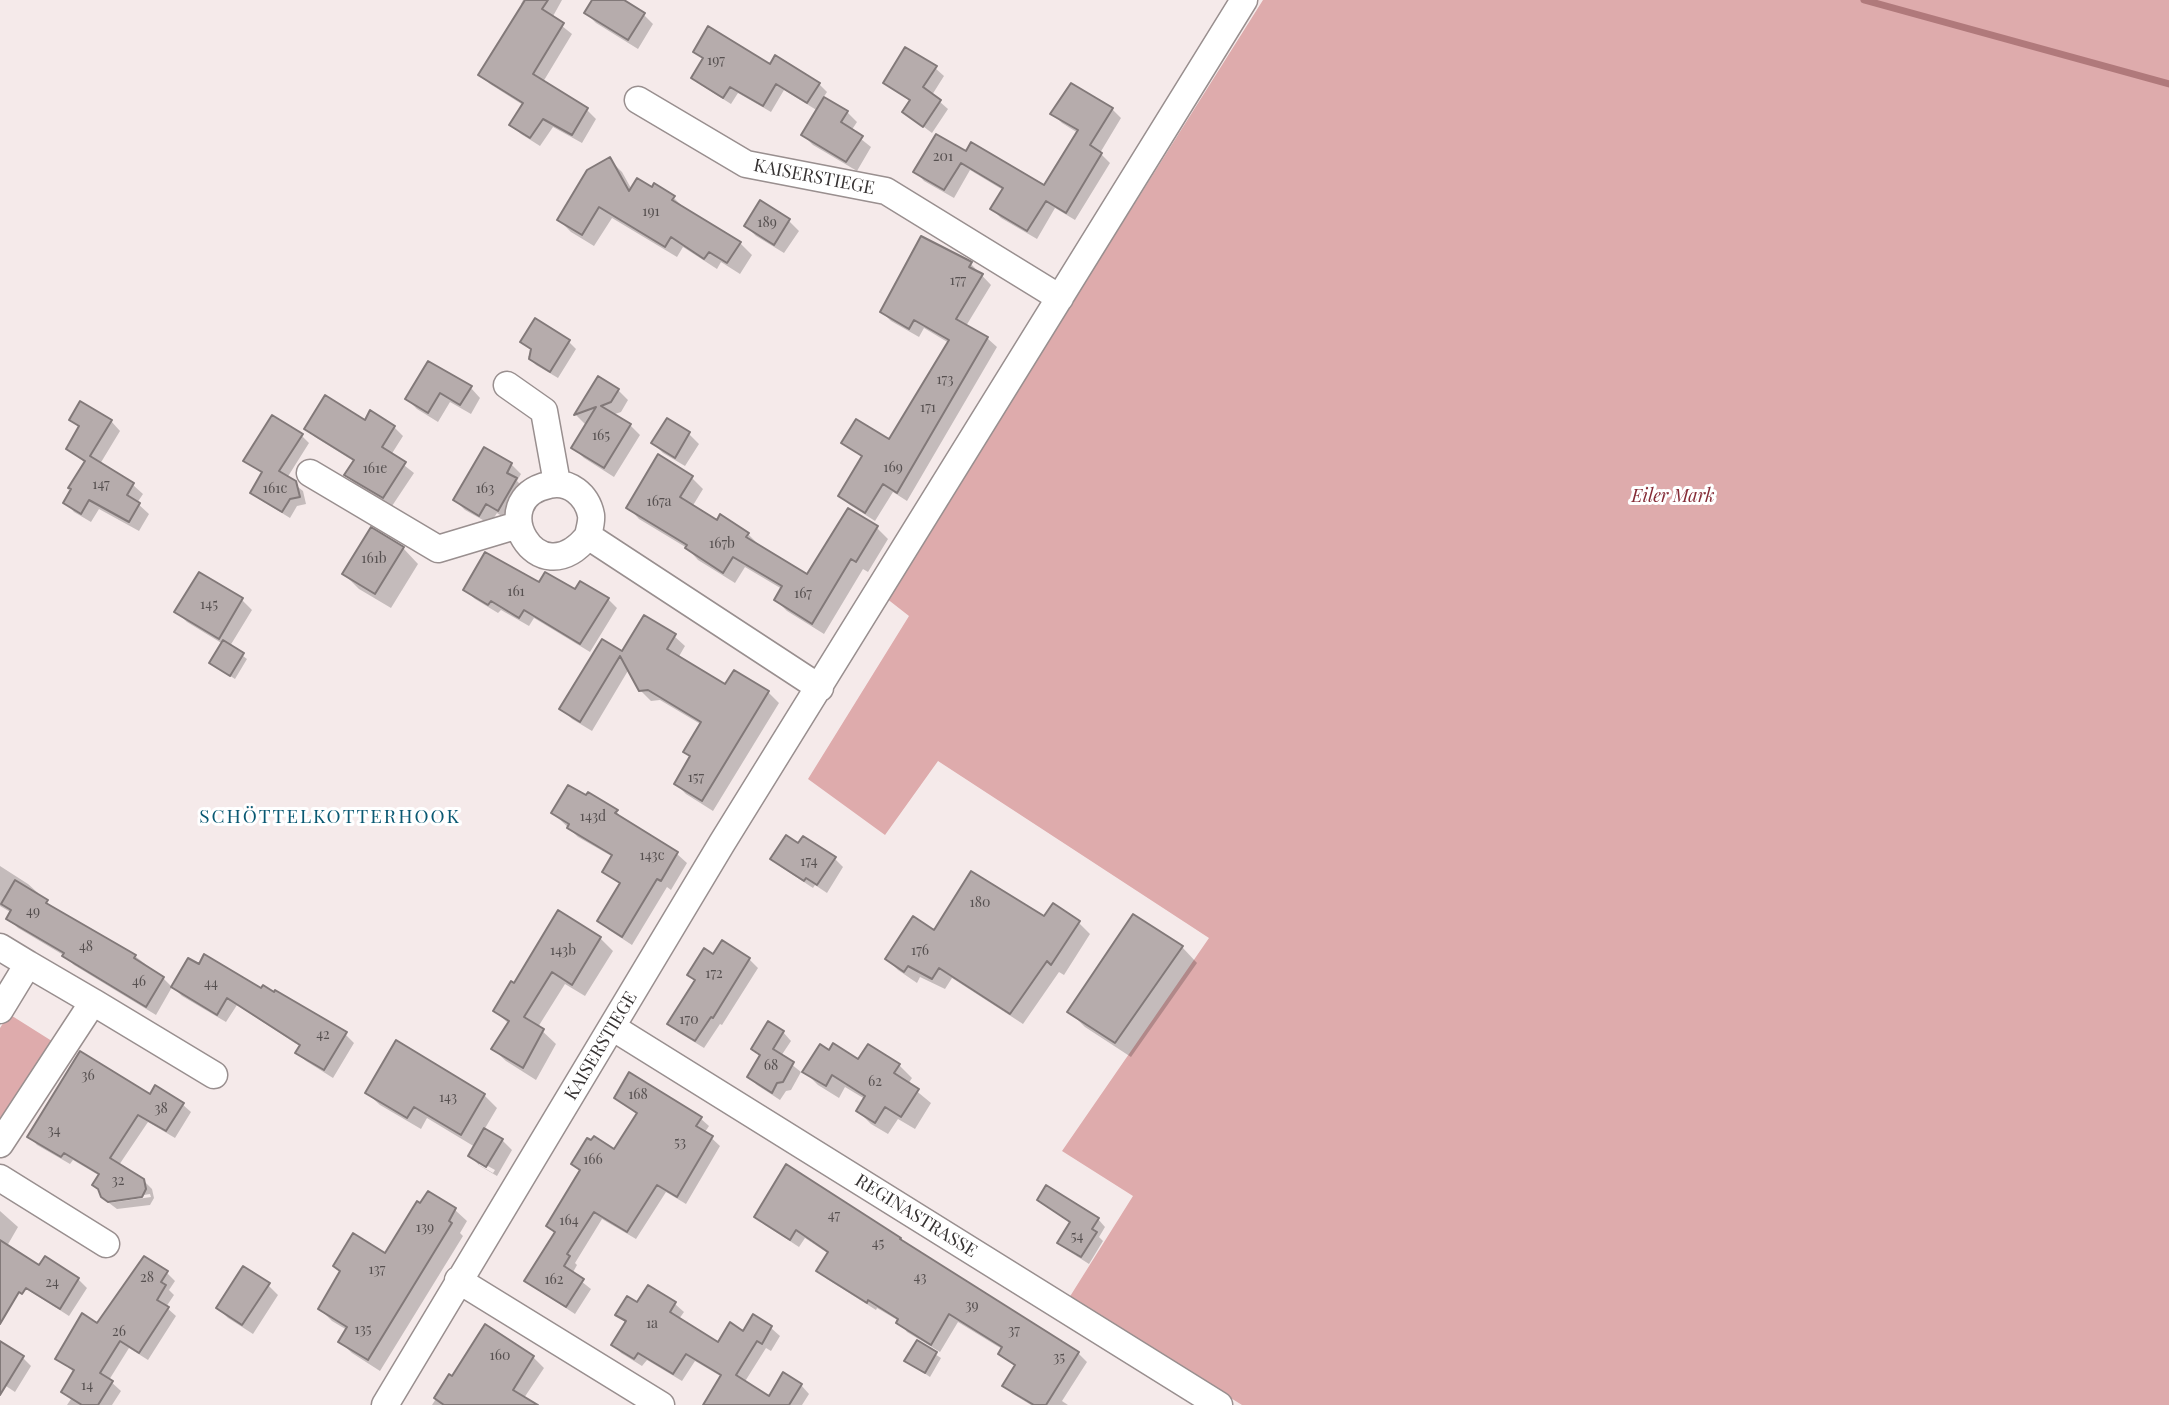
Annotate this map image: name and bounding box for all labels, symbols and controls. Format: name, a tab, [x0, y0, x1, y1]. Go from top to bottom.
house number: 197	[707, 53, 725, 69]
house number: 201	[933, 149, 953, 165]
street label: KAISERSTIEGE	[752, 155, 876, 199]
house number: 191	[642, 204, 660, 220]
house number: 189	[757, 215, 777, 231]
house number: 177	[950, 273, 966, 289]
house number: 173	[936, 372, 954, 388]
house number: 171	[920, 400, 936, 416]
house number: 165	[592, 428, 610, 444]
house number: 169	[883, 460, 903, 476]
house number: 161e	[363, 461, 387, 477]
house number: 147	[92, 477, 110, 493]
house number: 161c	[263, 481, 287, 497]
house number: 163	[476, 481, 494, 497]
park label: Eiler Mark	[1631, 485, 1715, 507]
house number: 167a	[646, 494, 672, 510]
house number: 167b	[709, 536, 735, 552]
house number: 161b	[361, 551, 387, 567]
house number: 161	[507, 584, 525, 600]
house number: 167	[794, 586, 812, 602]
house number: 145	[200, 597, 218, 613]
house number: 157	[688, 770, 704, 786]
district label: SCHÖTTELKOTTERHOOK	[201, 806, 459, 828]
house number: 143d	[580, 809, 606, 825]
house number: 143c	[640, 848, 664, 864]
house number: 174	[800, 854, 818, 870]
house number: 180	[970, 895, 990, 911]
house number: 49	[26, 904, 40, 920]
house number: 48	[79, 939, 93, 955]
house number: 143b	[550, 943, 576, 959]
house number: 176	[911, 943, 929, 959]
house number: 172	[705, 966, 723, 982]
house number: 46	[132, 974, 146, 990]
house number: 44	[204, 976, 218, 992]
street label: KAISERSTIEGE	[560, 988, 642, 1104]
house number: 170	[679, 1012, 699, 1028]
house number: 42	[316, 1027, 330, 1043]
house number: 68	[764, 1058, 778, 1074]
house number: 36	[81, 1068, 95, 1084]
house number: 62	[868, 1074, 882, 1090]
house number: 168	[628, 1087, 648, 1103]
house number: 143	[439, 1090, 457, 1106]
house number: 38	[154, 1101, 168, 1117]
house number: 34	[47, 1123, 61, 1139]
house number: 53	[674, 1135, 686, 1151]
house number: 166	[583, 1152, 603, 1168]
street label: REGINASTRASSE	[851, 1170, 981, 1262]
house number: 32	[111, 1173, 125, 1189]
house number: 47	[828, 1208, 840, 1224]
house number: 164	[559, 1213, 579, 1229]
house number: 139	[416, 1220, 434, 1236]
house number: 54	[1071, 1229, 1083, 1245]
house number: 45	[872, 1236, 884, 1252]
house number: 137	[369, 1262, 385, 1278]
house number: 28	[140, 1270, 154, 1286]
house number: 43	[914, 1270, 926, 1286]
house number: 162	[544, 1272, 564, 1288]
house number: 24	[45, 1275, 59, 1291]
house number: 39	[965, 1298, 979, 1314]
house number: 1a	[646, 1316, 658, 1332]
house number: 135	[354, 1322, 372, 1338]
house number: 37	[1008, 1323, 1020, 1339]
house number: 26	[112, 1324, 126, 1340]
house number: 160	[490, 1348, 510, 1364]
house number: 35	[1053, 1350, 1065, 1366]
house number: 14	[81, 1378, 93, 1394]

